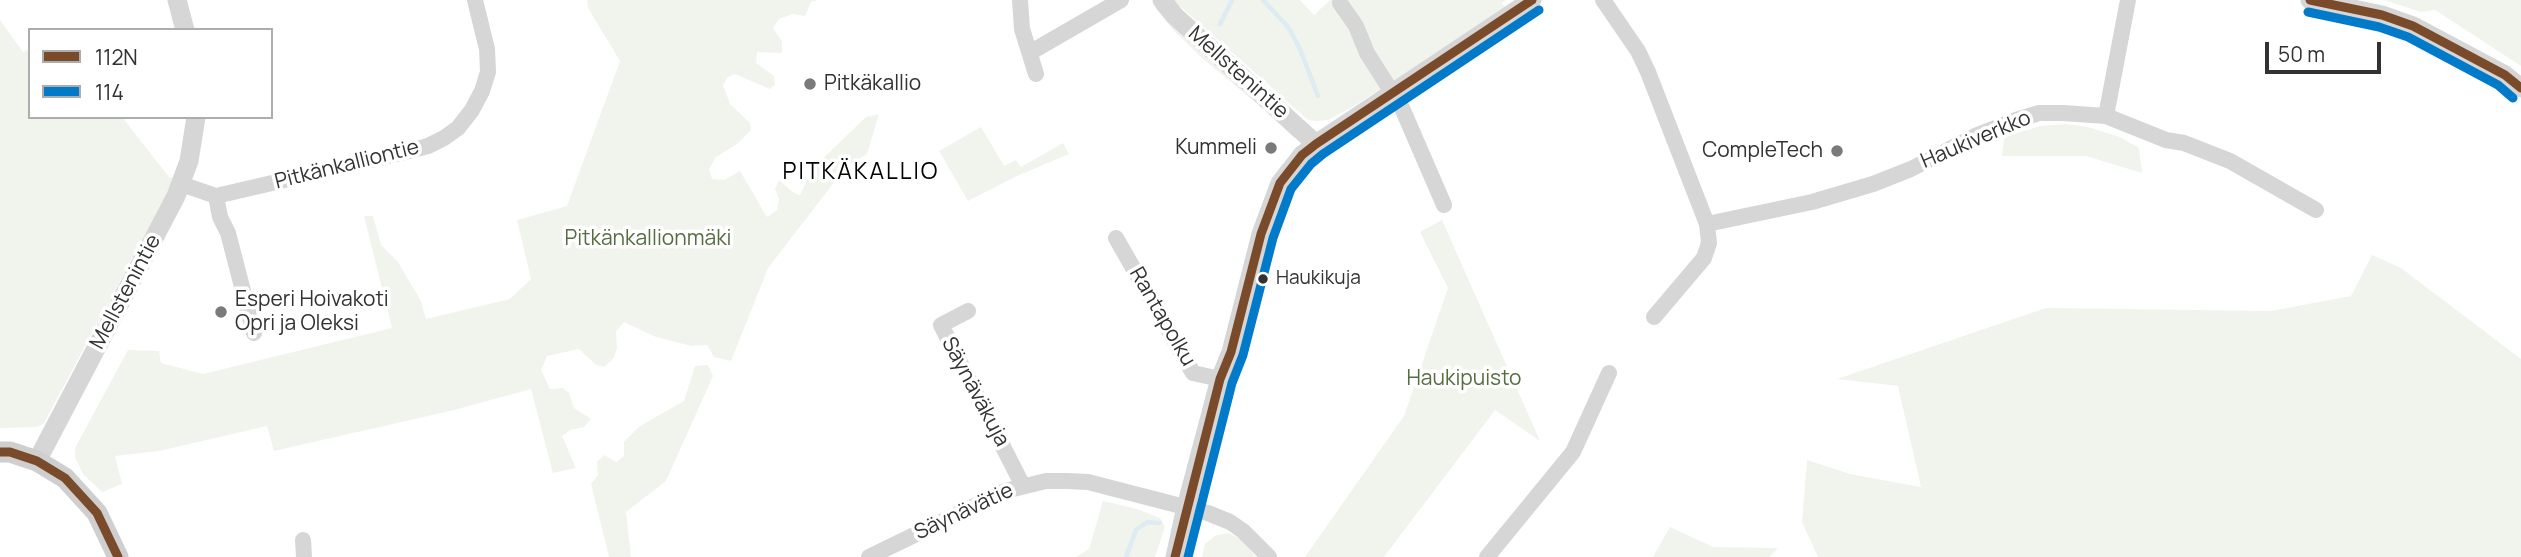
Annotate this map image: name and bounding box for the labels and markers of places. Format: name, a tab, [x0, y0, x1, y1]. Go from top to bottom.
place label: Pitkäkallio	[824, 71, 921, 97]
marker: Pitkäkallio	[802, 76, 818, 92]
place label: Kummeli	[1175, 135, 1257, 161]
place label: CompleTech	[1702, 138, 1823, 164]
marker: Kummeli	[1263, 140, 1279, 156]
marker: CompleTech	[1829, 143, 1845, 159]
place label: Haukikuja	[1276, 268, 1361, 290]
marker: Haukikuja	[1256, 272, 1270, 286]
place label: Esperi Hoivakoti Opri ja Oleksi	[235, 287, 389, 337]
marker: Esperi Hoivakoti Opri ja Oleksi	[213, 304, 229, 320]

